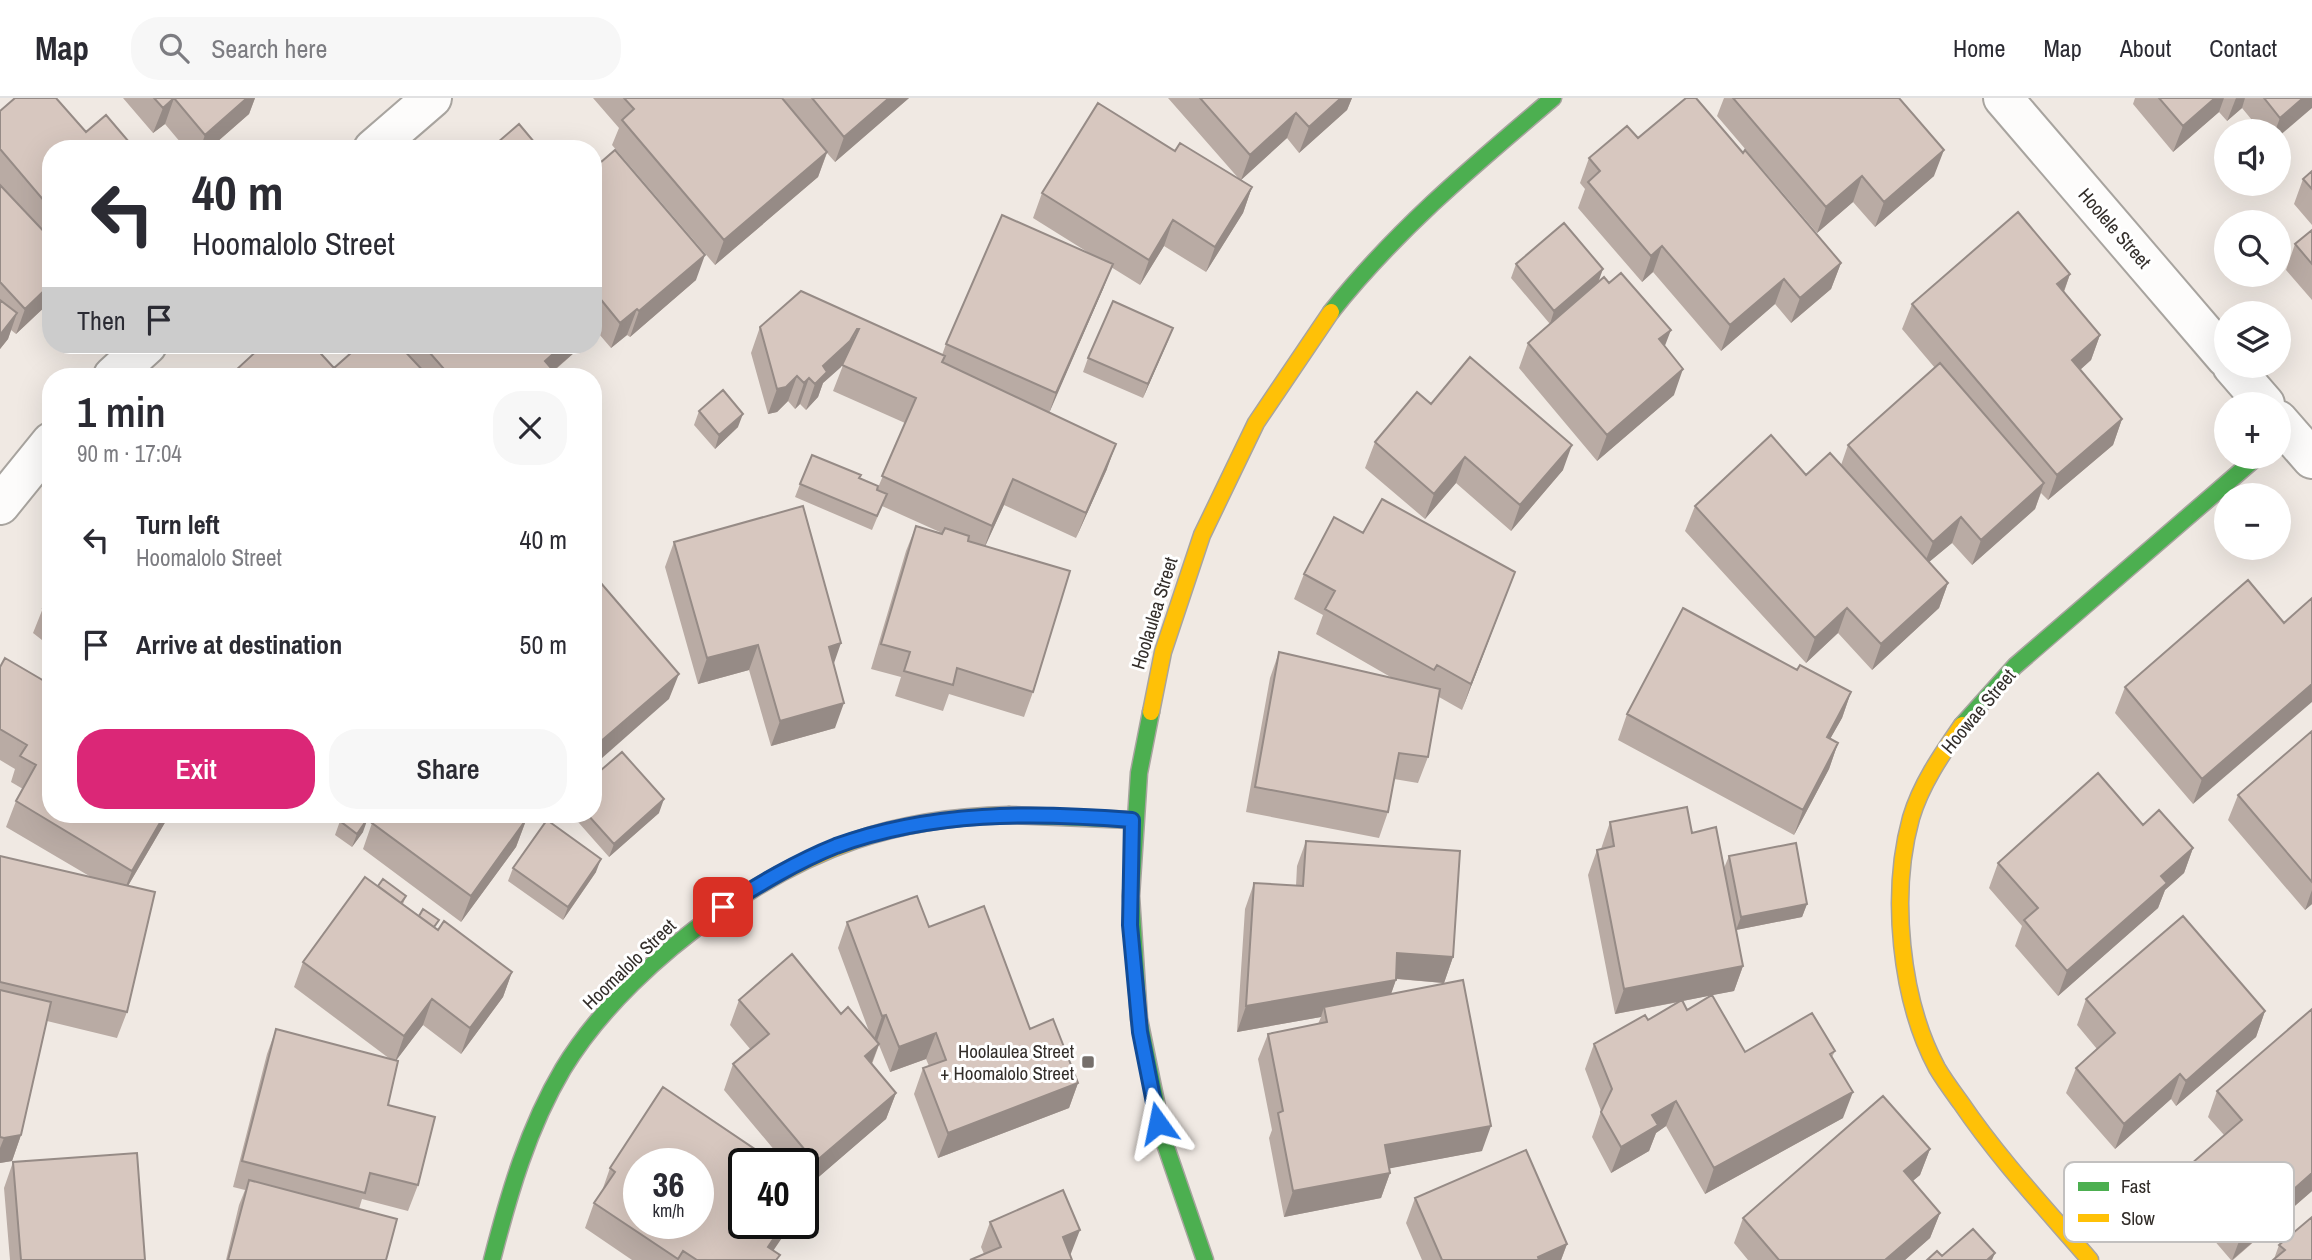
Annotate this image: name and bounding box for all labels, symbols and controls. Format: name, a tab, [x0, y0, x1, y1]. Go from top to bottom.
search box	[131, 17, 621, 80]
text: Map	[35, 26, 89, 70]
icon: search	[155, 29, 193, 67]
text: Search here	[211, 31, 327, 66]
text: Home	[1953, 32, 2005, 64]
text: Map	[2043, 32, 2082, 64]
text: About	[2120, 32, 2171, 64]
text: Contact	[2209, 32, 2277, 64]
map controls	[2214, 119, 2291, 560]
button: sound	[2214, 119, 2291, 196]
text: 40 m	[192, 159, 284, 225]
icon: left	[77, 168, 168, 259]
street label: Hoolele Street	[2073, 182, 2158, 274]
button: search	[2214, 210, 2291, 287]
text: Hoomalolo Street	[192, 222, 395, 265]
icon: arrive	[140, 301, 178, 339]
button: layers	[2214, 301, 2291, 378]
text: Then	[77, 303, 126, 338]
text: 1 min	[77, 384, 166, 440]
button: close	[493, 391, 567, 465]
button: +	[2214, 392, 2291, 469]
text: 90 m · 17:04	[77, 438, 182, 469]
button: −	[2214, 483, 2291, 560]
text: Turn left	[136, 507, 220, 542]
icon: left	[77, 521, 115, 559]
text: 40 m	[520, 522, 567, 557]
text: Hoomalolo Street	[136, 542, 282, 573]
street label: Hoolaulea Street	[1125, 553, 1184, 672]
icon: arrive	[77, 626, 115, 664]
text: Arrive at destination	[136, 627, 342, 662]
text: 50 m	[520, 627, 567, 662]
street label: Hoowae Street	[1935, 663, 2022, 759]
button: Exit	[77, 729, 315, 809]
button: Share	[329, 729, 567, 809]
pin	[693, 877, 753, 937]
icon: arrive	[704, 888, 742, 926]
street label: Hoomalolo Street	[577, 912, 682, 1015]
place label: Hoolaulea Street + Hoomalolo Street	[940, 1038, 1075, 1086]
marker: Hoolaulea Street + Hoomalolo Street	[1080, 1054, 1096, 1070]
position arrow	[1121, 1086, 1195, 1160]
speed limit sign: 40	[728, 1148, 819, 1239]
text: 36	[653, 1161, 684, 1208]
legend	[2064, 1162, 2294, 1242]
text: Fast	[2121, 1173, 2151, 1199]
text: km/h	[653, 1198, 685, 1223]
text: Slow	[2121, 1205, 2156, 1231]

